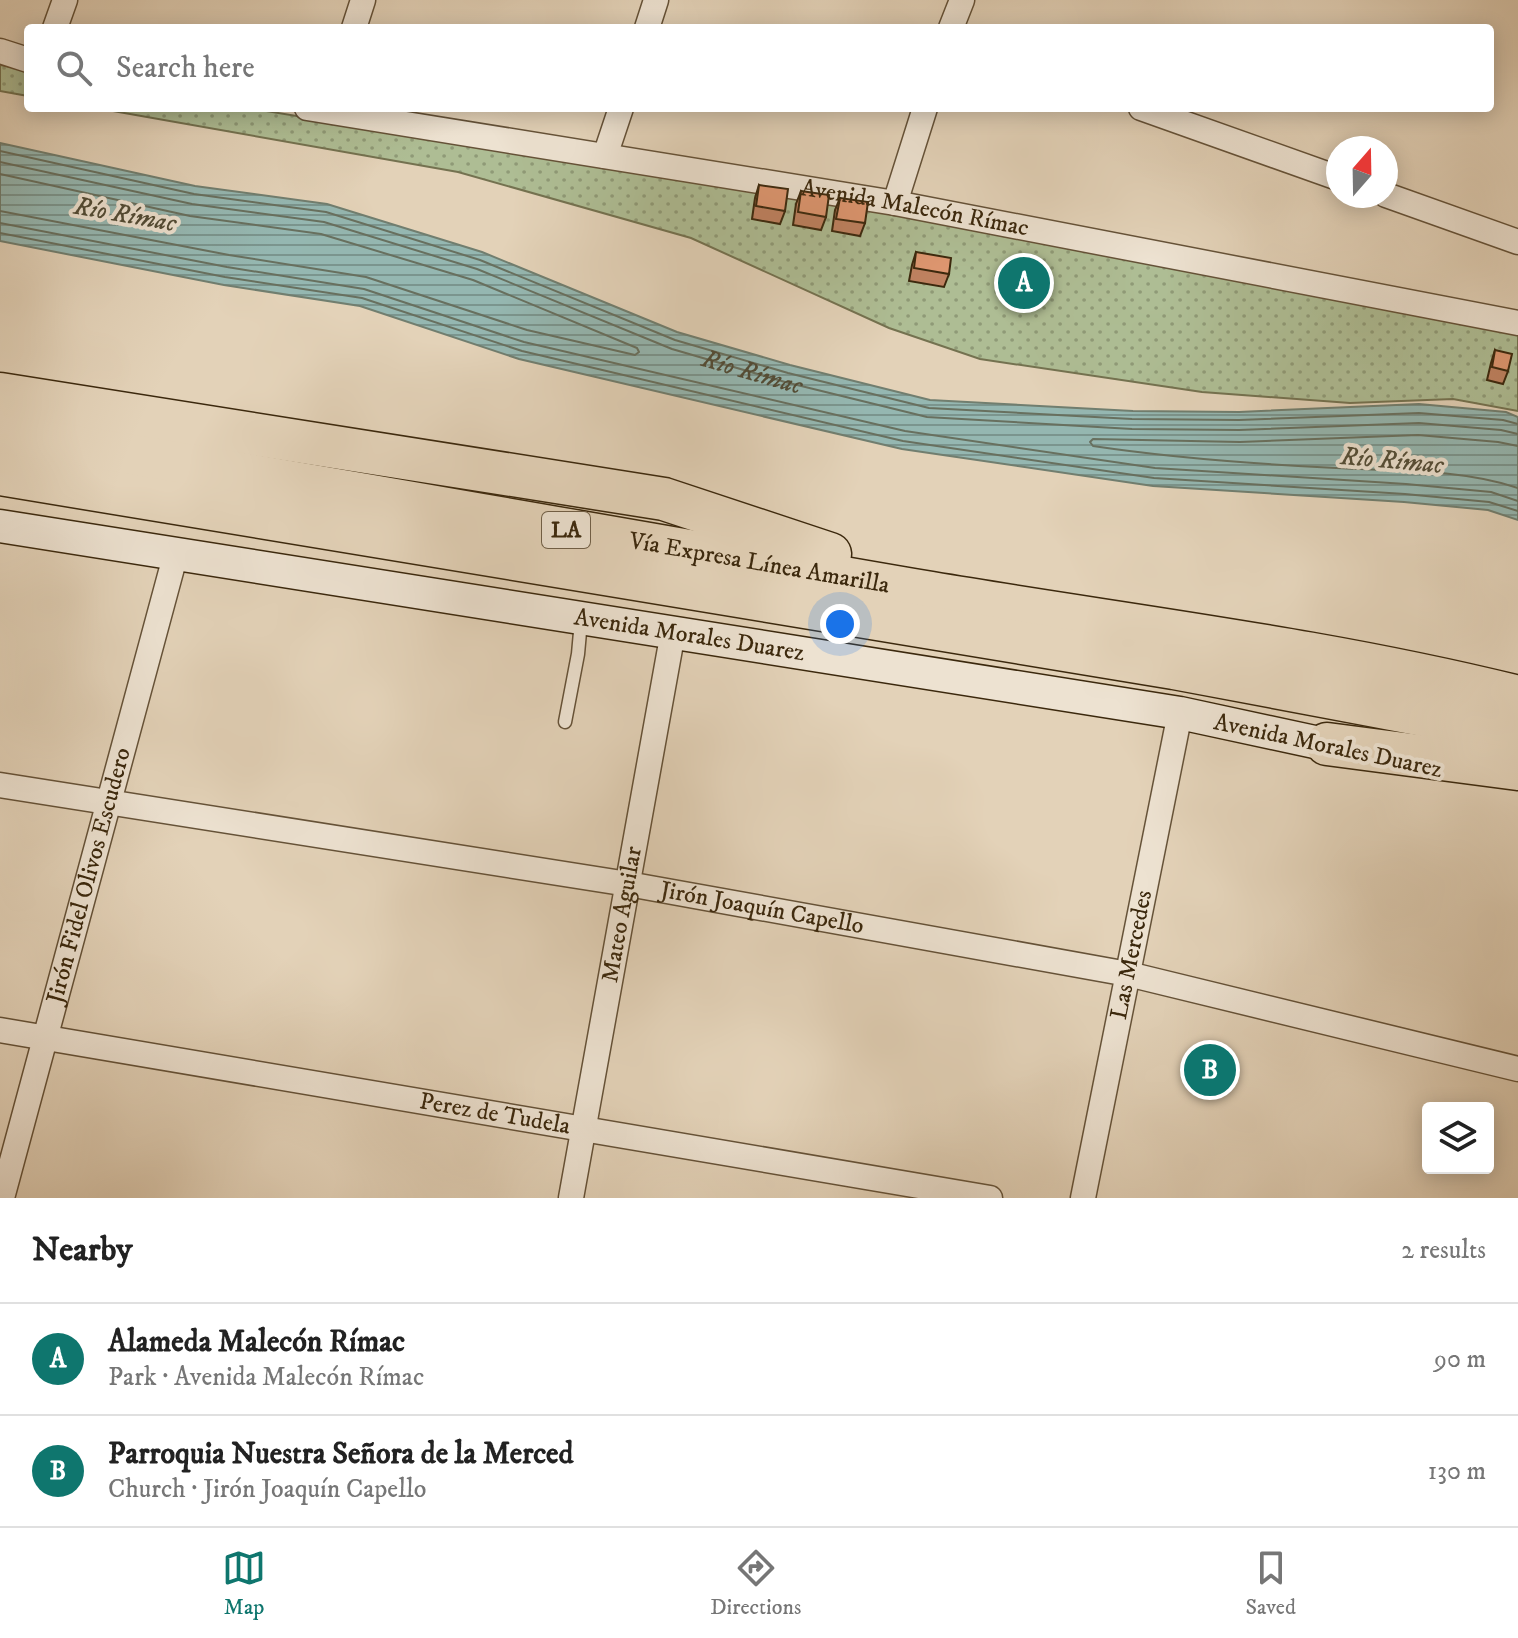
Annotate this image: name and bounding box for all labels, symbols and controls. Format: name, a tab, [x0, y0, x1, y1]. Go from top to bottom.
search box	[24, 24, 1494, 112]
icon: search	[52, 46, 96, 90]
text: Search here	[116, 50, 255, 87]
north arrow	[1326, 136, 1398, 208]
street label: Avenida Malecón Rímac	[799, 173, 1031, 243]
water label: Río Rímac	[70, 190, 179, 240]
pin: A	[998, 253, 1050, 313]
water label: Río Rímac	[697, 342, 806, 402]
water label: Río Rímac	[1338, 440, 1446, 482]
road number: LA	[542, 512, 590, 548]
street label: Vía Expresa Línea Amarilla	[626, 526, 892, 601]
street label: Avenida Morales Duarez	[572, 602, 807, 668]
your location	[820, 604, 860, 644]
street label: Avenida Morales Duarez	[1211, 707, 1446, 785]
street label: Jirón Fidel Olivos Escudero	[40, 744, 138, 1009]
street label: Mateo Aguilar	[595, 844, 649, 985]
street label: Jirón Joaquín Capello	[656, 875, 866, 941]
street label: Las Mercedes	[1104, 888, 1159, 1022]
pin: B	[1184, 1040, 1236, 1100]
street label: Perez de Tudela	[417, 1086, 573, 1142]
map controls	[1422, 1102, 1494, 1174]
button: layers	[1422, 1102, 1494, 1174]
text: Nearby	[32, 1229, 133, 1271]
text: 2 results	[1401, 1234, 1486, 1267]
text: Alameda Malecón Rímac	[108, 1324, 405, 1361]
text: A	[50, 1343, 66, 1376]
text: 90 m	[1434, 1343, 1486, 1376]
text: Park · Avenida Malecón Rímac	[108, 1361, 424, 1394]
text: Parroquia Nuestra Señora de la Merced	[108, 1436, 574, 1473]
text: B	[50, 1455, 66, 1488]
text: 130 m	[1428, 1455, 1486, 1488]
text: Church · Jirón Joaquín Capello	[108, 1473, 426, 1506]
tab: Map	[222, 1546, 266, 1621]
tab: Directions	[710, 1546, 801, 1621]
tab: Saved	[1245, 1546, 1296, 1621]

